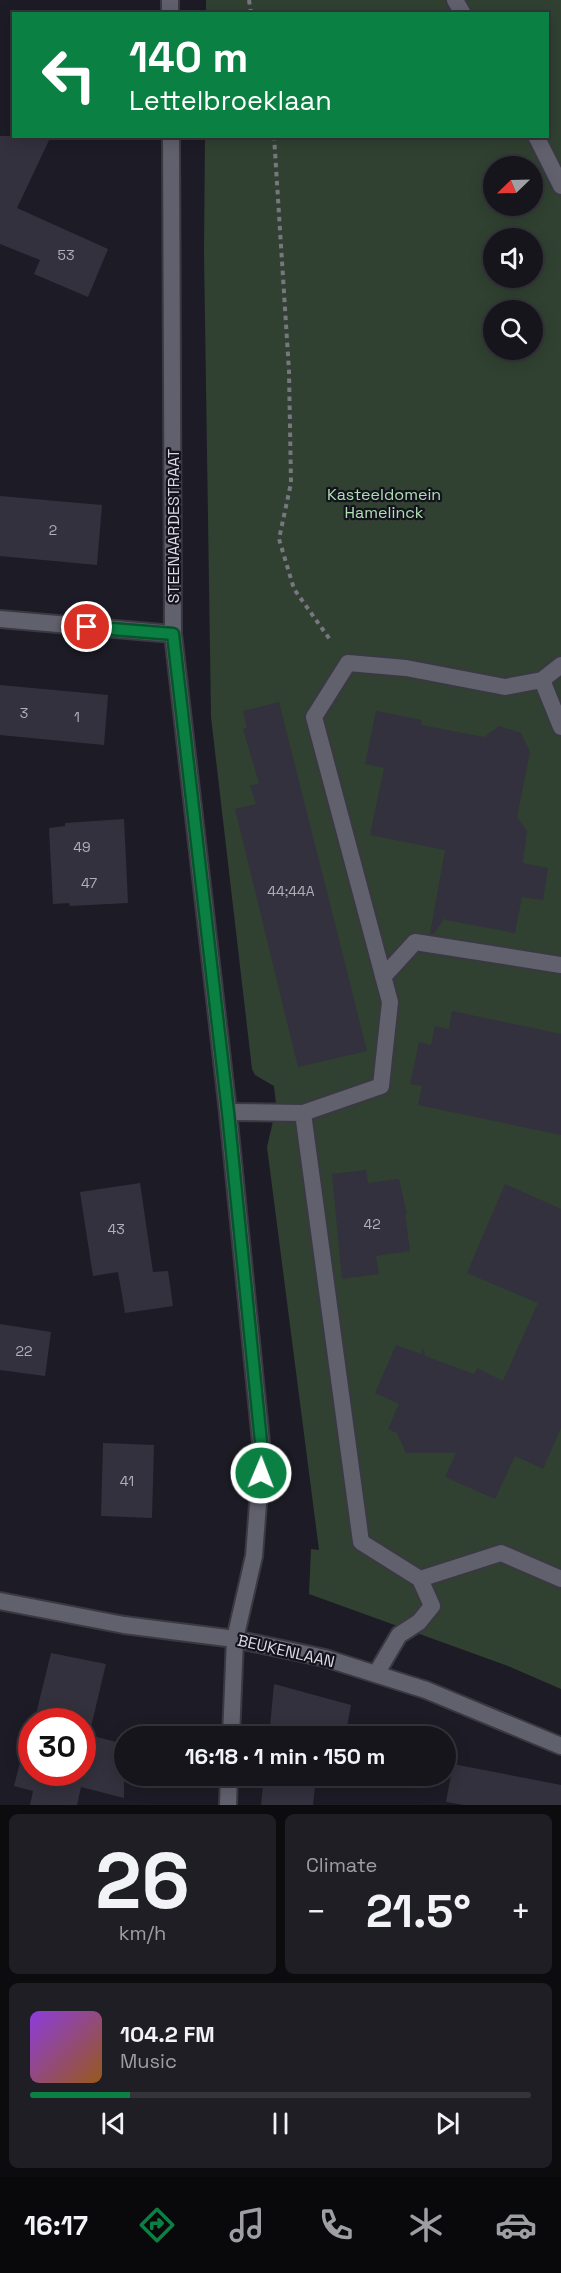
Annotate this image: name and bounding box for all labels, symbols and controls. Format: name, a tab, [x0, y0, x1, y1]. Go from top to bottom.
text: 140 m	[129, 31, 248, 84]
icon: left	[30, 36, 108, 114]
text: Lettelbroeklaan	[129, 83, 332, 118]
north arrow	[483, 156, 543, 216]
map controls	[483, 156, 543, 360]
button: sound	[483, 228, 543, 288]
house number: 53	[58, 246, 74, 264]
button: search	[483, 300, 543, 360]
street label: STEENAARDESTRAAT	[163, 449, 184, 603]
park label: Kasteeldomein Hamelinck	[327, 484, 441, 523]
house number: 2	[49, 521, 57, 539]
pin	[61, 601, 112, 652]
icon: arrive	[70, 610, 103, 643]
house number: 3	[20, 704, 28, 722]
house number: 1	[74, 708, 80, 726]
house number: 49	[73, 838, 91, 856]
house number: 47	[81, 874, 97, 892]
house number: 44;44A	[267, 882, 315, 900]
house number: 42	[363, 1215, 381, 1233]
house number: 43	[107, 1220, 125, 1238]
house number: 22	[16, 1342, 32, 1360]
position arrow	[229, 1441, 293, 1505]
house number: 41	[120, 1472, 134, 1490]
street label: BEUKENLAAN	[235, 1630, 337, 1672]
speed limit sign: 30	[18, 1708, 96, 1786]
text: 16:18 · 1 min · 150 m	[185, 1742, 385, 1770]
text: 26	[95, 1831, 190, 1931]
text: Climate	[306, 1852, 377, 1878]
text: 21.5°	[366, 1883, 471, 1940]
text: −	[306, 1891, 326, 1933]
text: +	[511, 1891, 531, 1933]
text: km/h	[119, 1920, 166, 1946]
text: 104.2 FM	[120, 2020, 215, 2048]
text: Music	[120, 2048, 177, 2074]
icon: previous	[97, 2107, 130, 2140]
icon: pause	[264, 2107, 297, 2140]
icon: next	[431, 2107, 464, 2140]
icon: directions	[136, 2204, 178, 2246]
icon: music	[226, 2204, 268, 2246]
icon: phone	[315, 2204, 357, 2246]
icon: climate	[405, 2204, 447, 2246]
icon: car	[495, 2204, 537, 2246]
text: 16:17	[24, 2208, 88, 2243]

